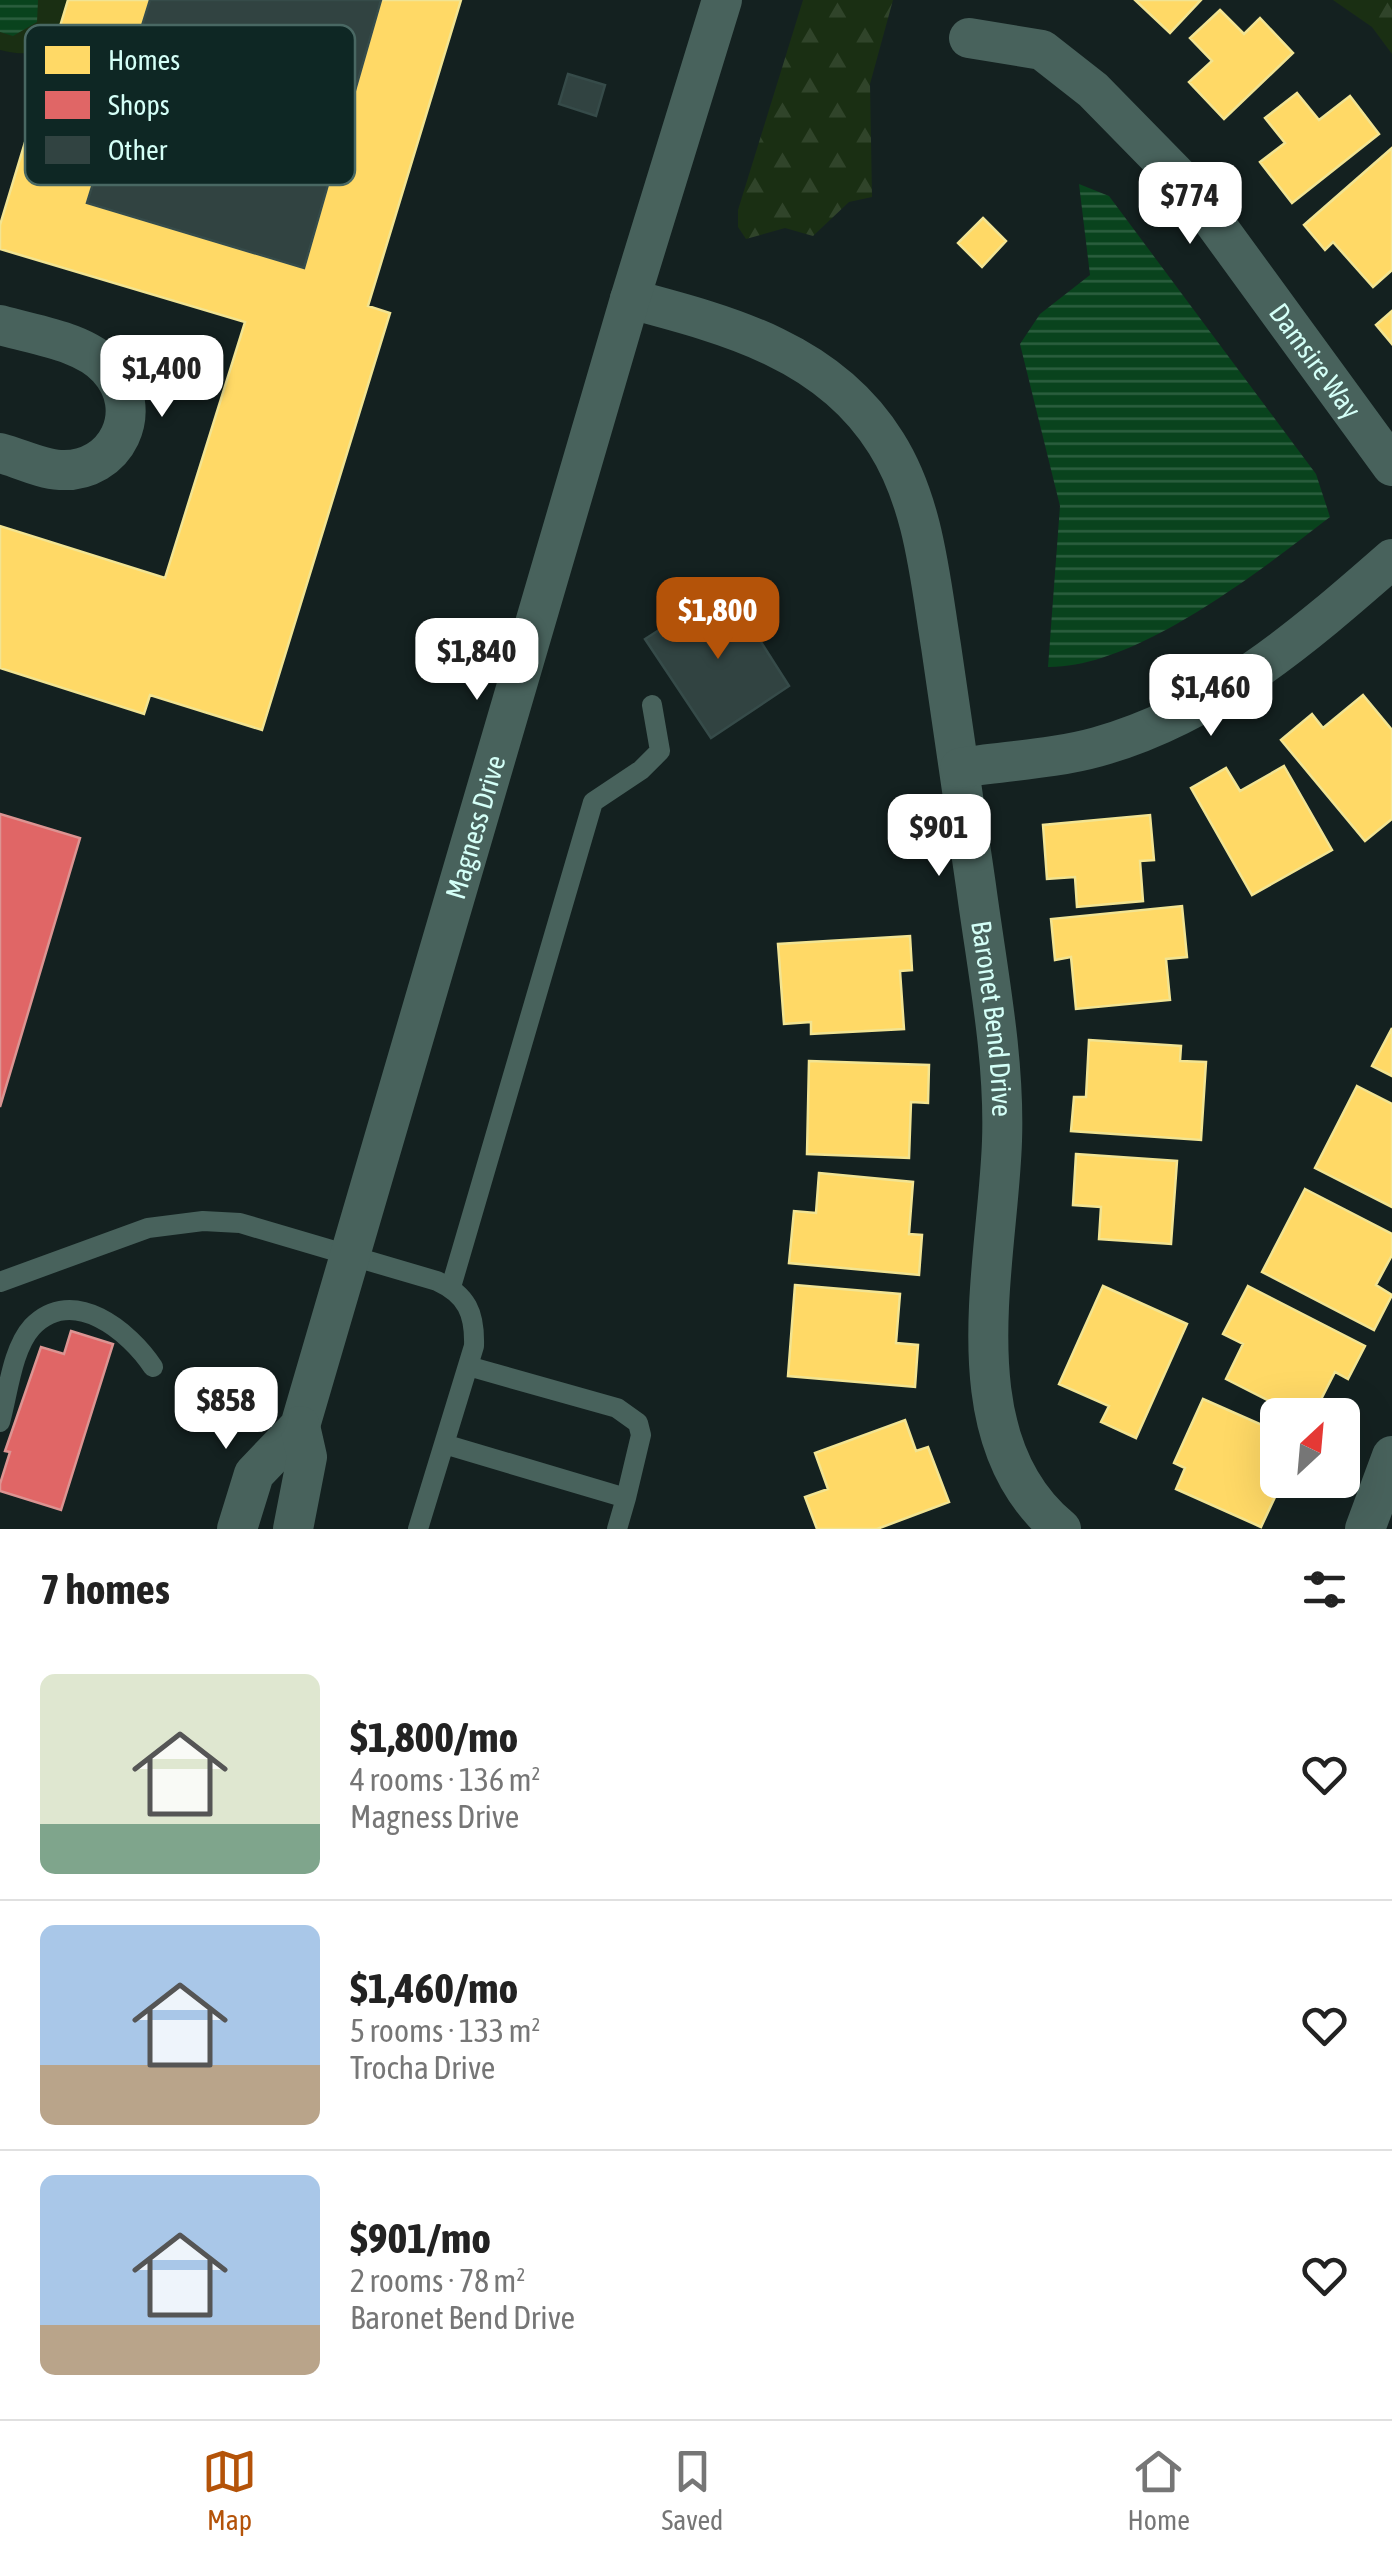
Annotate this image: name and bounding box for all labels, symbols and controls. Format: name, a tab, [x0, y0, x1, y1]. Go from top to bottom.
legend	[25, 25, 355, 185]
text: Homes	[108, 44, 180, 76]
text: Shops	[108, 89, 170, 121]
text: Other	[108, 134, 168, 166]
pin: $774	[1131, 162, 1249, 247]
text: $774	[1161, 176, 1219, 213]
street label: Damsire Way	[1263, 297, 1368, 424]
pin: $1,400	[81, 335, 243, 420]
text: $1,400	[122, 349, 202, 386]
pin: $1,800	[637, 577, 799, 662]
text: $1,800	[678, 591, 758, 628]
pin: $1,840	[396, 618, 558, 703]
text: $1,840	[437, 632, 517, 669]
pin: $1,460	[1130, 654, 1292, 739]
text: $1,460	[1171, 668, 1251, 705]
street label: Magness Drive	[439, 752, 512, 903]
pin: $901	[880, 794, 998, 879]
text: $901	[910, 808, 968, 845]
street label: Baronet Bend Drive	[965, 918, 1018, 1117]
pin: $858	[167, 1367, 285, 1452]
text: $858	[197, 1381, 255, 1418]
north arrow	[1260, 1398, 1360, 1498]
map controls	[1260, 1398, 1360, 1498]
icon: filters	[1297, 1562, 1352, 1617]
text: 7 homes	[40, 1565, 170, 1613]
text: $1,800/mo	[350, 1713, 518, 1761]
icon: home	[120, 1714, 240, 1834]
icon: heart	[1297, 1747, 1352, 1802]
text: 4 rooms · 136 m²	[350, 1761, 540, 1798]
text: Magness Drive	[350, 1798, 519, 1835]
text: $1,460/mo	[350, 1964, 518, 2012]
icon: home	[120, 1965, 240, 2085]
icon: heart	[1297, 1998, 1352, 2053]
text: 5 rooms · 133 m²	[350, 2012, 540, 2049]
text: Trocha Drive	[350, 2049, 495, 2086]
text: $901/mo	[350, 2214, 491, 2262]
icon: home	[120, 2215, 240, 2335]
icon: heart	[1297, 2248, 1352, 2303]
text: 2 rooms · 78 m²	[350, 2262, 525, 2299]
text: Baronet Bend Drive	[350, 2299, 575, 2336]
tab: Map	[202, 2444, 257, 2536]
tab: Saved	[661, 2444, 723, 2536]
tab: Home	[1128, 2444, 1190, 2536]

